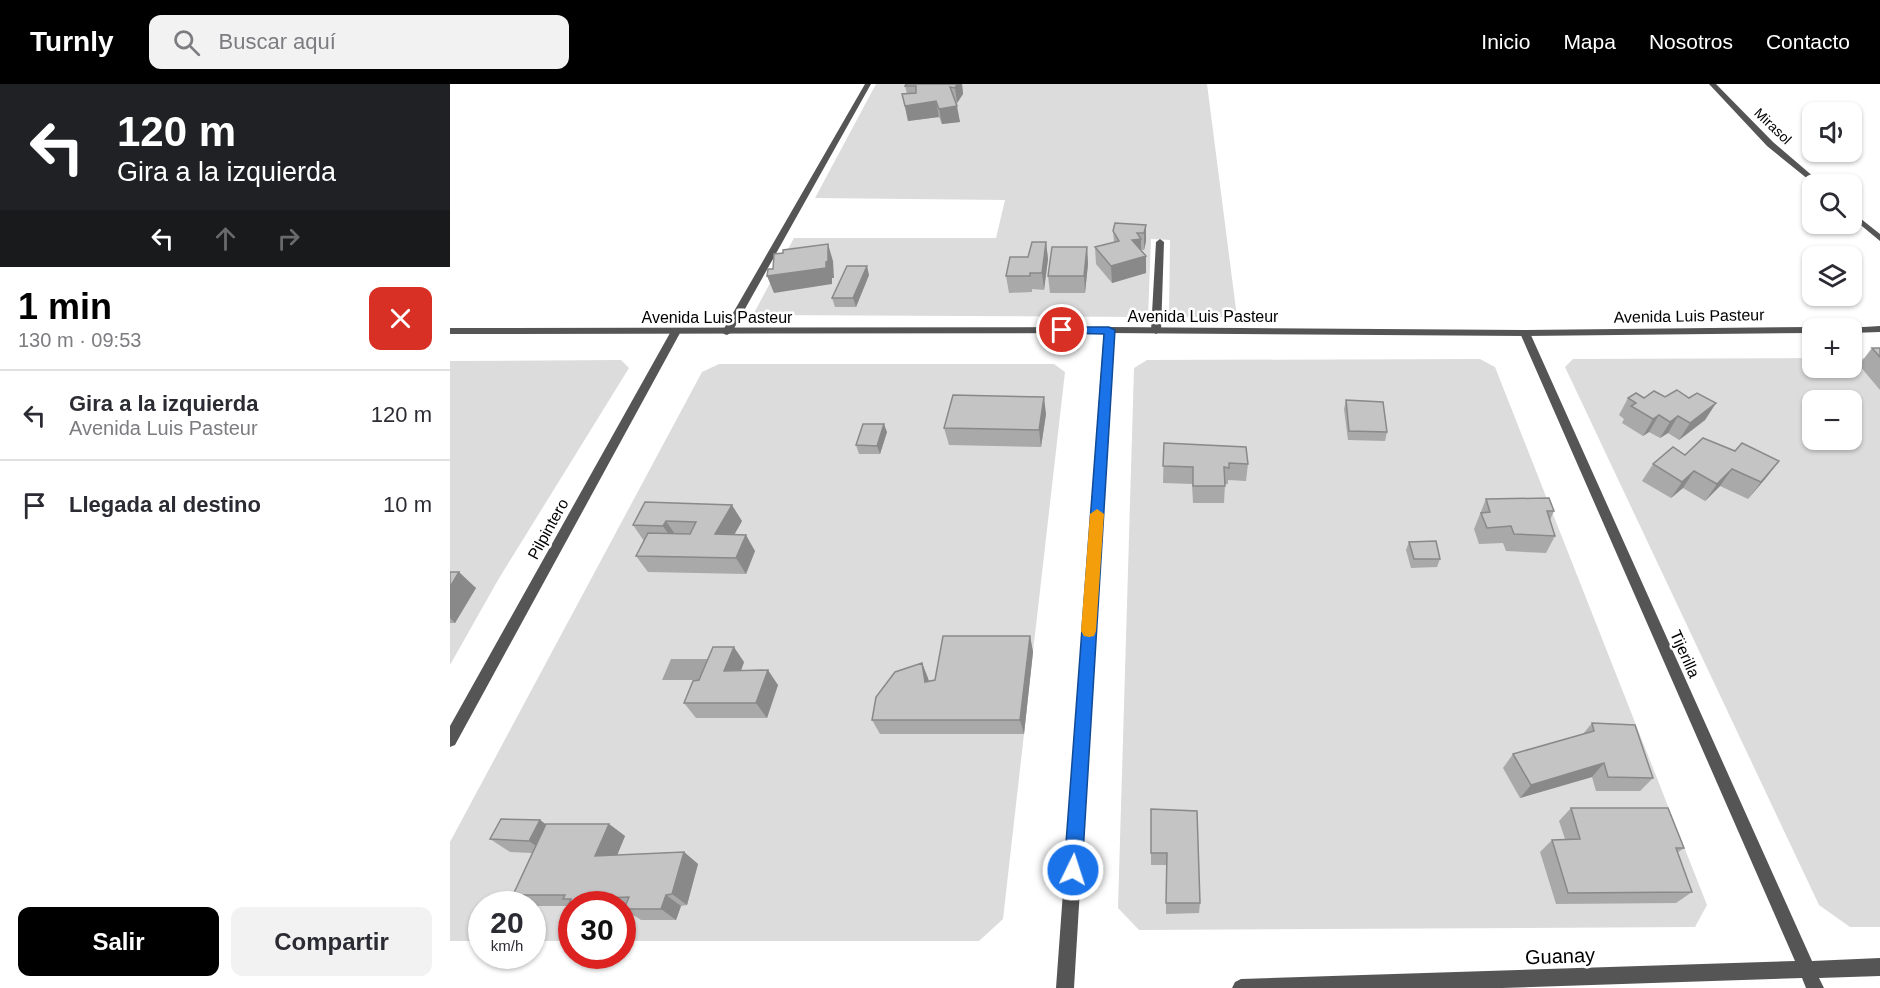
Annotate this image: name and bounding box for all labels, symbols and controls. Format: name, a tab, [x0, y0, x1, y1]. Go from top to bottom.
search box	[149, 15, 569, 69]
text: Turnly	[30, 26, 113, 57]
icon: search	[170, 26, 203, 59]
text: Buscar aquí	[218, 29, 336, 54]
text: Inicio	[1481, 30, 1530, 53]
text: Mapa	[1563, 30, 1616, 53]
text: Nosotros	[1649, 30, 1733, 53]
text: Contacto	[1766, 30, 1850, 53]
map controls	[1802, 102, 1862, 450]
button: sound	[1802, 102, 1862, 162]
street label: Mirasol	[1751, 105, 1795, 147]
icon: left	[18, 108, 96, 186]
text: 120 m	[117, 108, 236, 155]
text: Gira a la izquierda	[117, 157, 336, 187]
button: search	[1802, 174, 1862, 234]
icon: left	[146, 222, 179, 255]
icon: ahead	[209, 222, 242, 255]
icon: right	[272, 222, 305, 255]
button: layers	[1802, 246, 1862, 306]
text: 1 min	[18, 286, 112, 327]
button: close	[369, 287, 432, 350]
pin	[1036, 304, 1087, 355]
street label: Avenida Luis Pasteur	[1613, 306, 1765, 326]
street label: Avenida Luis Pasteur	[1128, 308, 1279, 325]
street label: Avenida Luis Pasteur	[642, 309, 793, 326]
icon: arrive	[1045, 313, 1078, 346]
button: +	[1802, 318, 1862, 378]
text: 130 m · 09:53	[18, 329, 141, 351]
button: −	[1802, 390, 1862, 450]
text: Gira a la izquierda	[69, 391, 259, 416]
icon: left	[18, 399, 51, 432]
text: 120 m	[371, 402, 432, 427]
text: Avenida Luis Pasteur	[69, 417, 258, 439]
icon: arrive	[18, 489, 51, 522]
text: Llegada al destino	[69, 492, 261, 517]
text: 10 m	[383, 492, 432, 517]
street label: Pilpintero	[524, 496, 572, 562]
street label: Tijerilla	[1667, 628, 1703, 680]
position arrow	[1041, 838, 1105, 902]
speed limit sign: 30	[558, 891, 636, 969]
text: 20	[490, 906, 524, 939]
button: Salir	[18, 907, 219, 976]
button: Compartir	[231, 907, 432, 976]
text: km/h	[491, 937, 523, 954]
street label: Guanay	[1525, 944, 1595, 968]

